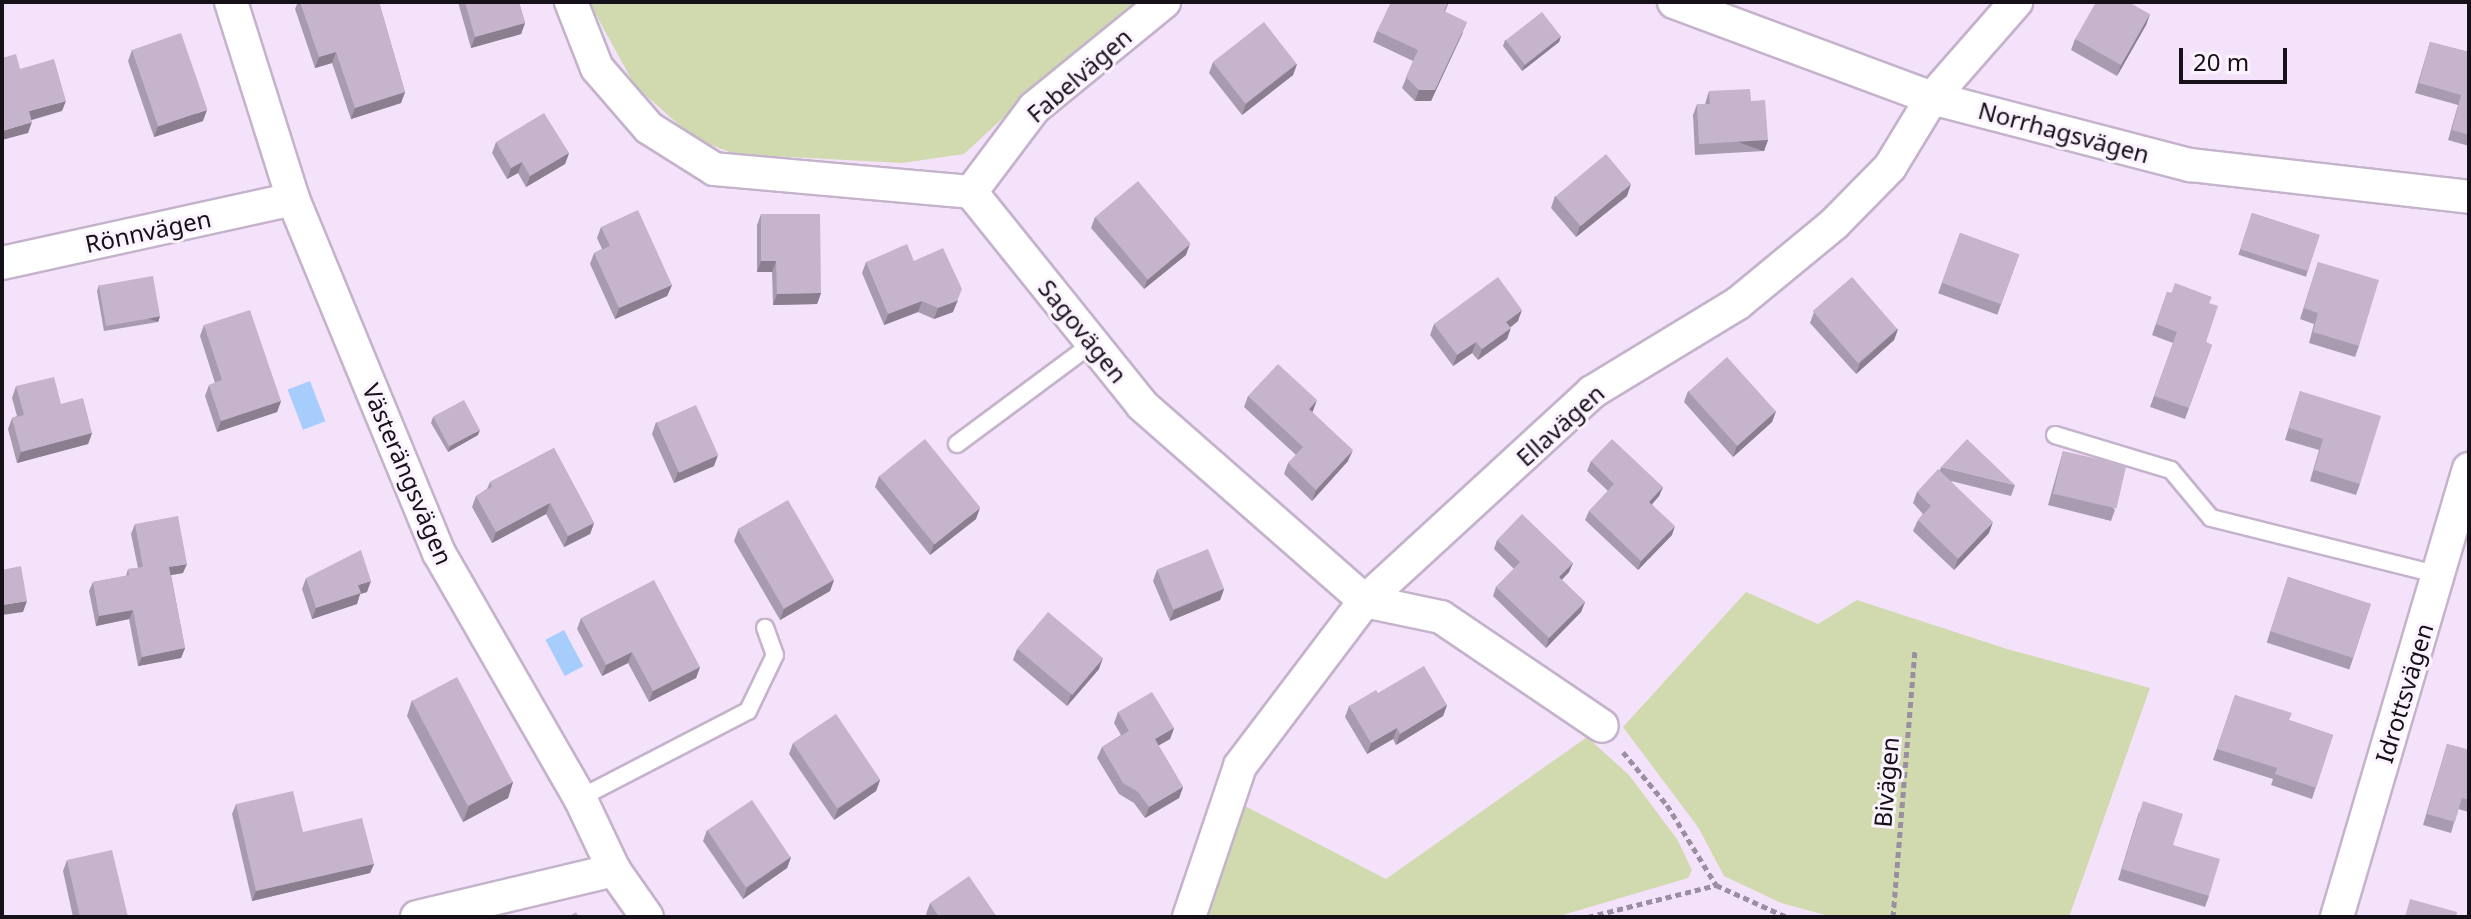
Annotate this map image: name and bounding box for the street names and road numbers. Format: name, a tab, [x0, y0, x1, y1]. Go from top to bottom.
street label: Fabelvägen	[1021, 22, 1137, 128]
street label: Norrhagsvägen	[1975, 95, 2153, 169]
street label: Rönnvägen	[82, 204, 214, 258]
street label: Sagovägen	[1033, 274, 1133, 388]
street label: Ellavägen	[1510, 378, 1610, 472]
street label: Västerängsvägen	[357, 379, 459, 569]
street label: Idrottsvägen	[2369, 620, 2439, 766]
street label: Bivägen	[1868, 736, 1904, 828]

